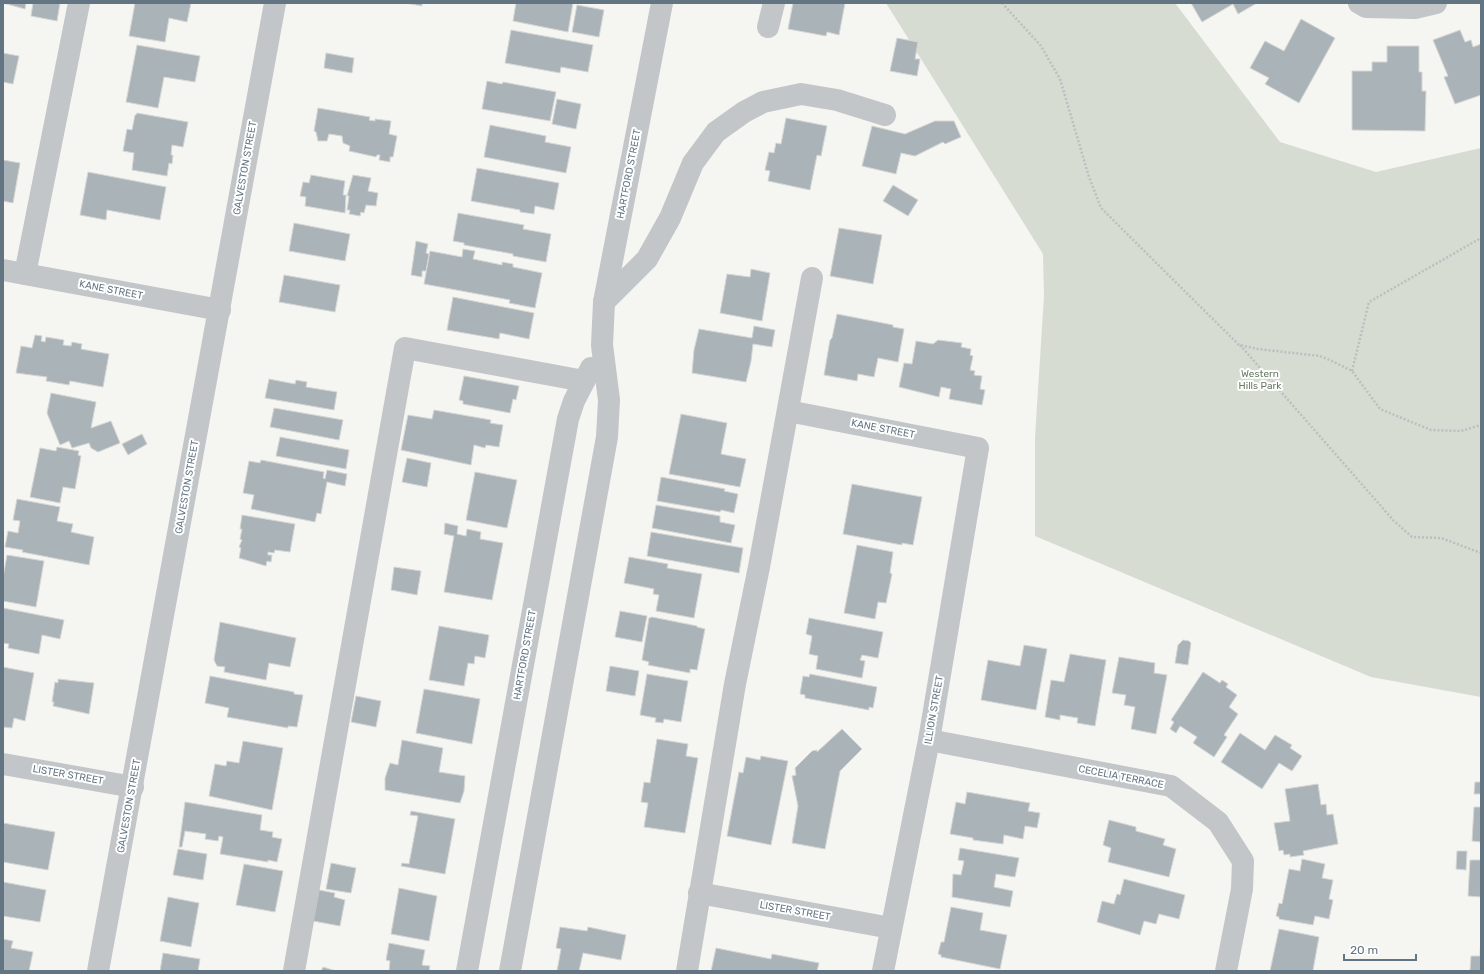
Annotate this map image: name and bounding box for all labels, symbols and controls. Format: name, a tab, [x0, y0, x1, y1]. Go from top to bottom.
street label: GALVESTON STREET	[231, 120, 259, 216]
street label: HARTFORD STREET	[614, 128, 644, 220]
street label: KANE STREET	[78, 278, 144, 302]
park label: Western Hills Park	[1239, 368, 1282, 392]
street label: KANE STREET	[850, 417, 916, 441]
street label: GALVESTON STREET	[173, 439, 201, 535]
street label: HARTFORD STREET	[511, 609, 539, 701]
street label: ILLION STREET	[922, 675, 946, 745]
street label: GALVESTON STREET	[115, 758, 143, 854]
street label: LISTER STREET	[32, 763, 105, 787]
street label: CECELIA TERRACE	[1077, 763, 1165, 791]
street label: LISTER STREET	[759, 899, 832, 923]
scale bar	[1344, 936, 1416, 962]
text: 20 m	[1350, 943, 1378, 957]

